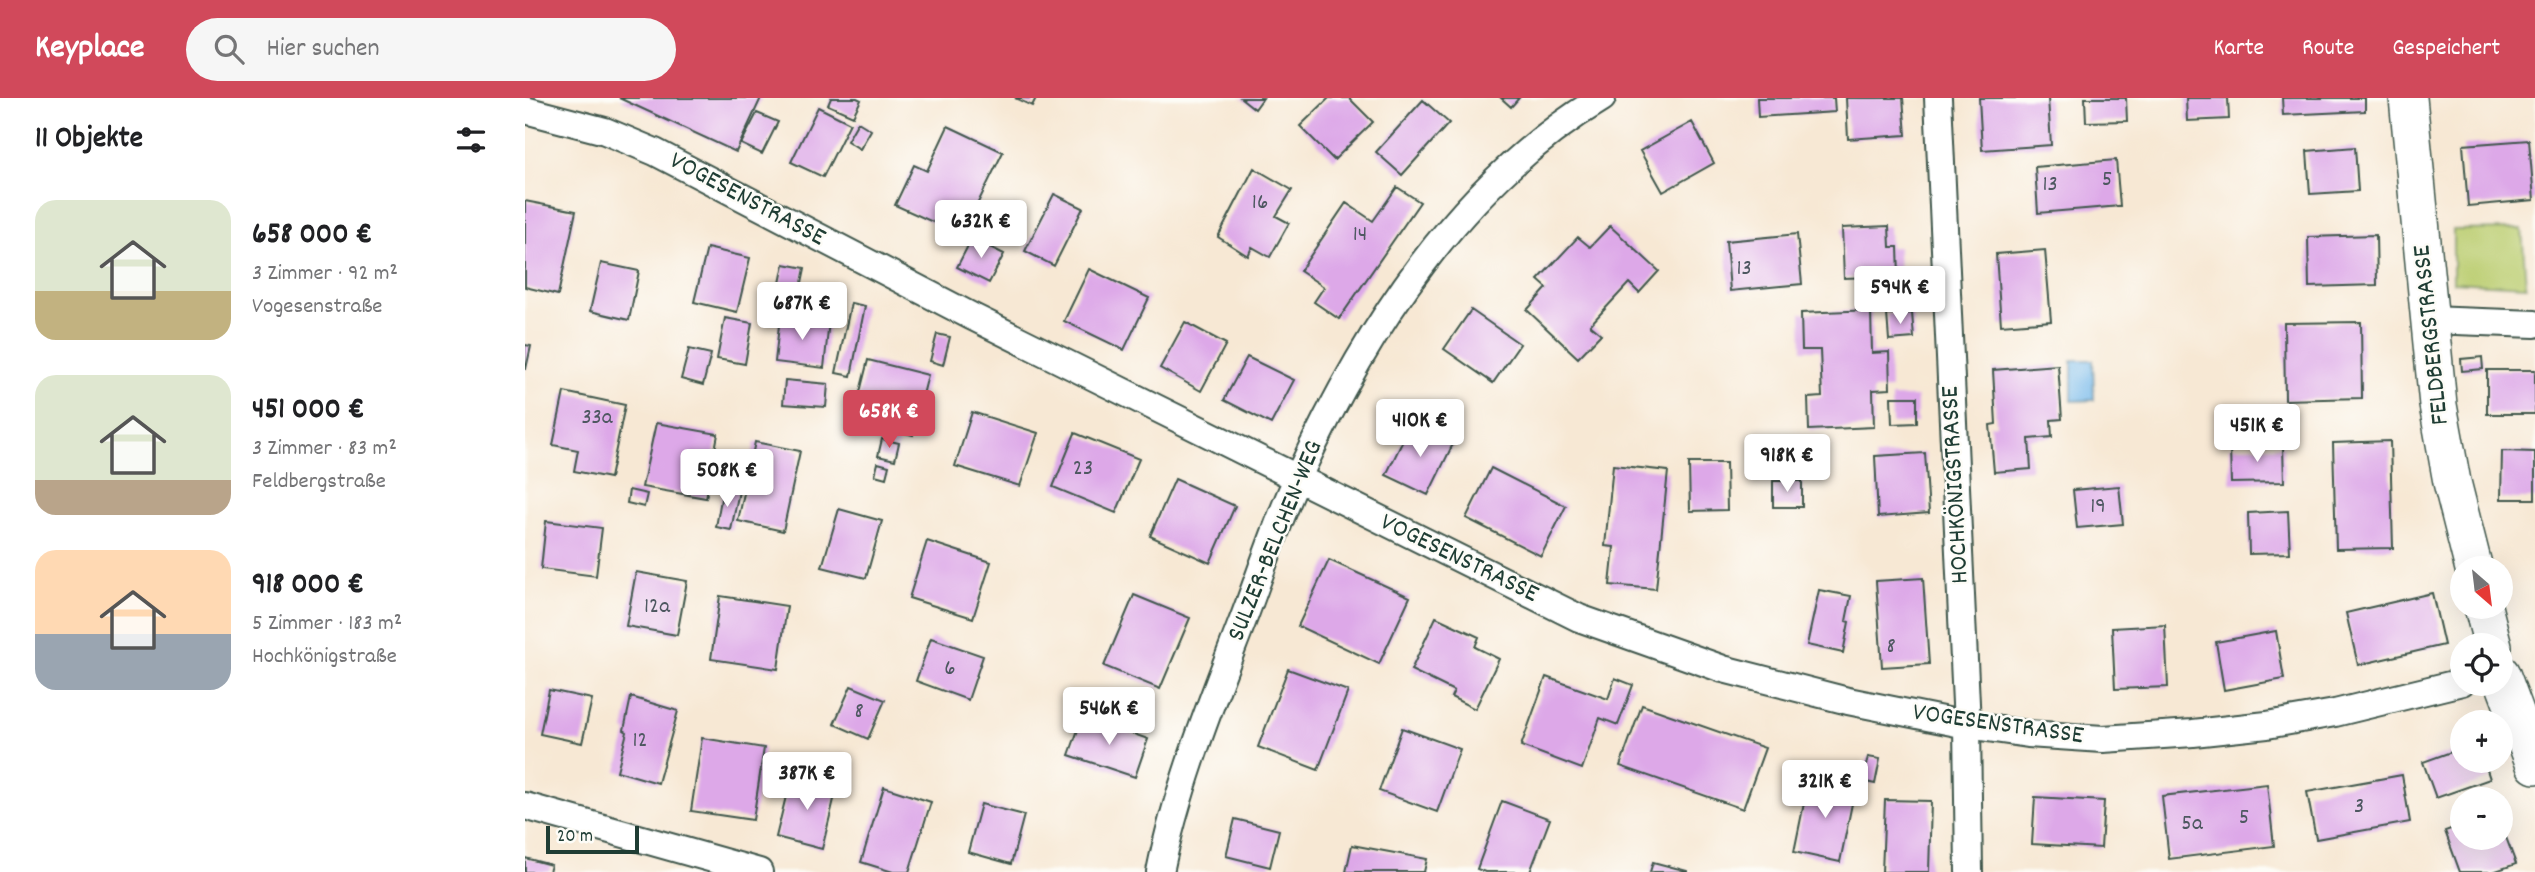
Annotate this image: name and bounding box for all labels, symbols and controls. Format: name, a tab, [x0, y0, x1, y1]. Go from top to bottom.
search box	[186, 18, 676, 81]
text: Keyplace	[35, 26, 144, 73]
icon: search	[210, 30, 248, 68]
text: Hier suchen	[266, 31, 380, 68]
text: Karte	[2213, 32, 2264, 66]
text: Route	[2302, 32, 2354, 66]
text: Gespeichert	[2392, 32, 2500, 66]
text: 11 Objekte	[35, 119, 143, 162]
icon: filters	[452, 121, 490, 159]
street label: VOGESENSTRASSE	[662, 143, 832, 257]
house number: 5	[2102, 164, 2112, 197]
house number: 13	[2042, 169, 2058, 202]
house number: 16	[1252, 187, 1268, 220]
pin: 632K €	[924, 200, 1038, 260]
text: 632K €	[951, 206, 1011, 239]
text: 658 000 €	[252, 215, 372, 258]
house number: 14	[1353, 219, 1367, 252]
icon: home	[91, 228, 175, 312]
street label: FELDBERGSTRASSE	[2404, 243, 2460, 427]
house number: 13	[1736, 253, 1752, 286]
text: 3 Zimmer · 92 m²	[252, 258, 398, 291]
pin: 594K €	[1843, 266, 1957, 326]
text: 594K €	[1870, 272, 1930, 305]
pin: 687K €	[745, 282, 859, 342]
text: 687K €	[773, 288, 831, 321]
text: Vogesenstraße	[252, 291, 382, 324]
street label: HOCHKÖNIGSTRASSE	[1932, 385, 1980, 585]
text: 451 000 €	[252, 390, 364, 433]
pin: 658K €	[832, 390, 946, 450]
text: 658K €	[859, 396, 919, 429]
pin: 410K €	[1363, 400, 1477, 459]
house number: 33a	[581, 402, 614, 435]
icon: home	[91, 403, 175, 487]
pin: 451K €	[2200, 404, 2314, 464]
text: 410K €	[1392, 405, 1448, 438]
text: 451K €	[2230, 410, 2284, 443]
text: 3 Zimmer · 83 m²	[252, 433, 397, 466]
pin: 918K €	[1730, 434, 1844, 494]
street label: SULZER-BELCHEN-WEG	[1219, 435, 1333, 647]
text: 918K €	[1760, 440, 1814, 473]
pin: 508K €	[670, 450, 784, 509]
house number: 23	[1073, 453, 1093, 486]
text: 508K €	[696, 455, 758, 488]
text: Feldbergstraße	[252, 466, 386, 499]
house number: 19	[2090, 491, 2106, 524]
street label: VOGESENSTRASSE	[1374, 505, 1545, 613]
north arrow	[2450, 556, 2513, 620]
map controls	[2450, 556, 2513, 850]
text: 918 000 €	[252, 565, 364, 608]
icon: home	[91, 578, 175, 662]
house number: 12a	[644, 591, 671, 624]
text: 5 Zimmer · 183 m²	[252, 608, 402, 641]
house number: 8	[1886, 631, 1896, 664]
button: locate	[2450, 633, 2513, 696]
text: Hochkönigstraße	[252, 641, 397, 674]
house number: 6	[944, 653, 956, 686]
pin: 546K €	[1052, 688, 1166, 747]
text: 546K €	[1079, 693, 1139, 726]
street label: VOGESENSTRASSE	[1910, 695, 2086, 755]
house number: 8	[854, 696, 864, 729]
button: +	[2450, 710, 2513, 773]
house number: 12	[632, 725, 648, 758]
pin: 387K €	[750, 752, 864, 812]
text: 387K €	[779, 758, 835, 791]
pin: 321K €	[1768, 760, 1882, 820]
text: 321K €	[1798, 766, 1852, 799]
button: −	[2450, 787, 2513, 850]
house number: 3	[2354, 791, 2364, 824]
house number: 5	[2239, 802, 2249, 835]
house number: 5a	[2181, 808, 2204, 841]
scale bar	[546, 823, 639, 855]
text: 20 m	[557, 824, 593, 851]

